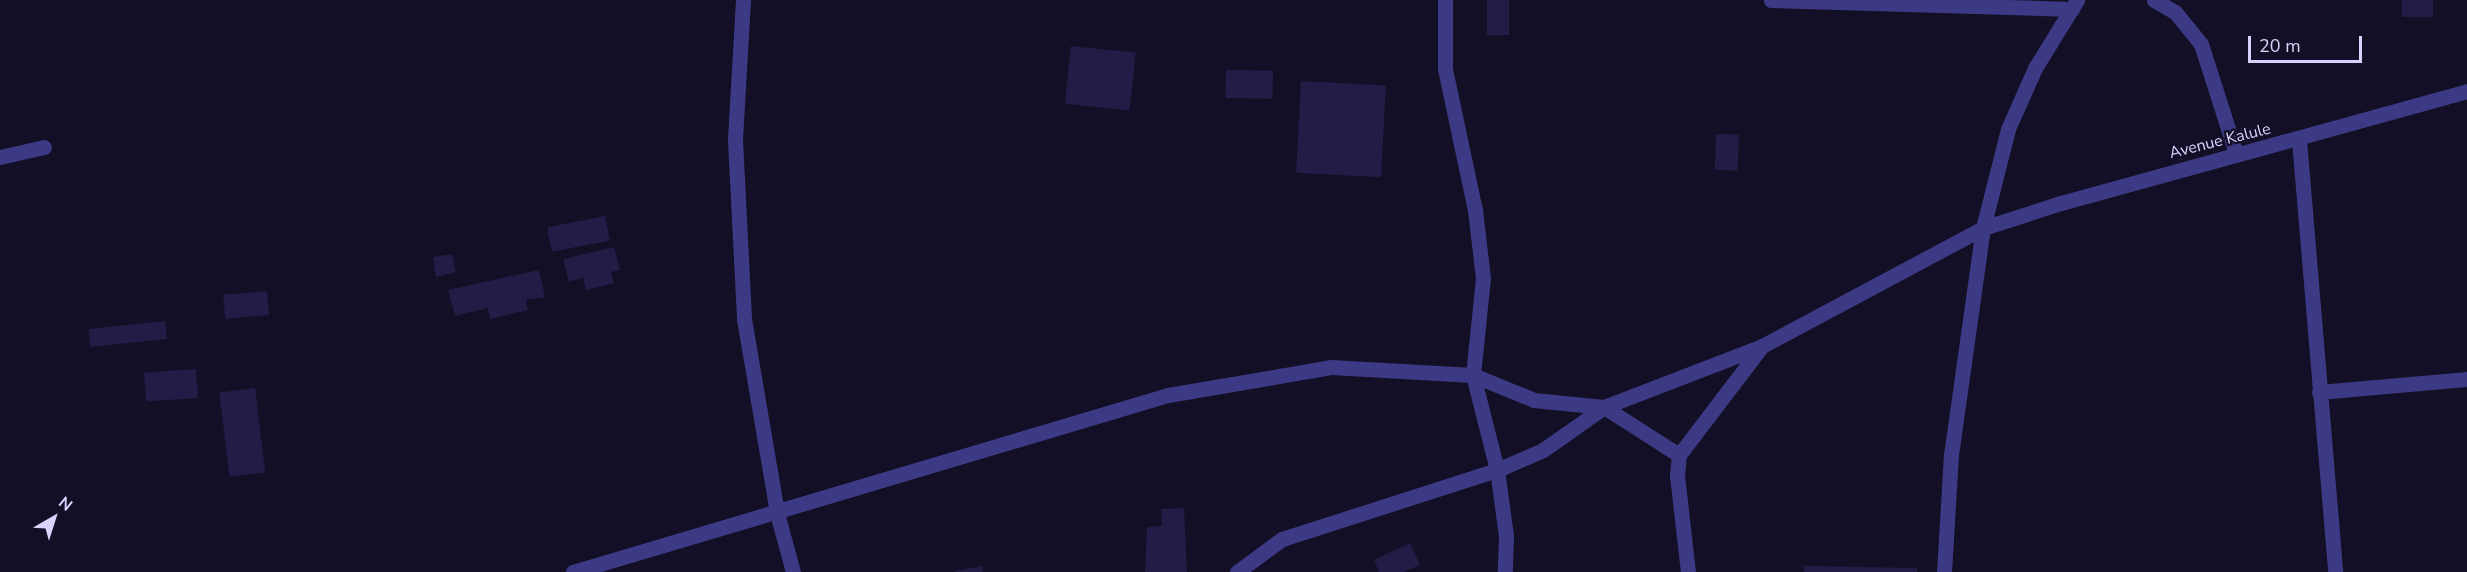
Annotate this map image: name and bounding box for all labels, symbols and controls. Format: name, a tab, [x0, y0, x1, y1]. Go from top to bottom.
scale bar	[2251, 24, 2365, 62]
text: 20 m	[2259, 34, 2301, 58]
street label: Avenue Kalule	[2167, 119, 2273, 163]
north arrow	[24, 488, 84, 548]
text: N	[54, 492, 77, 516]

